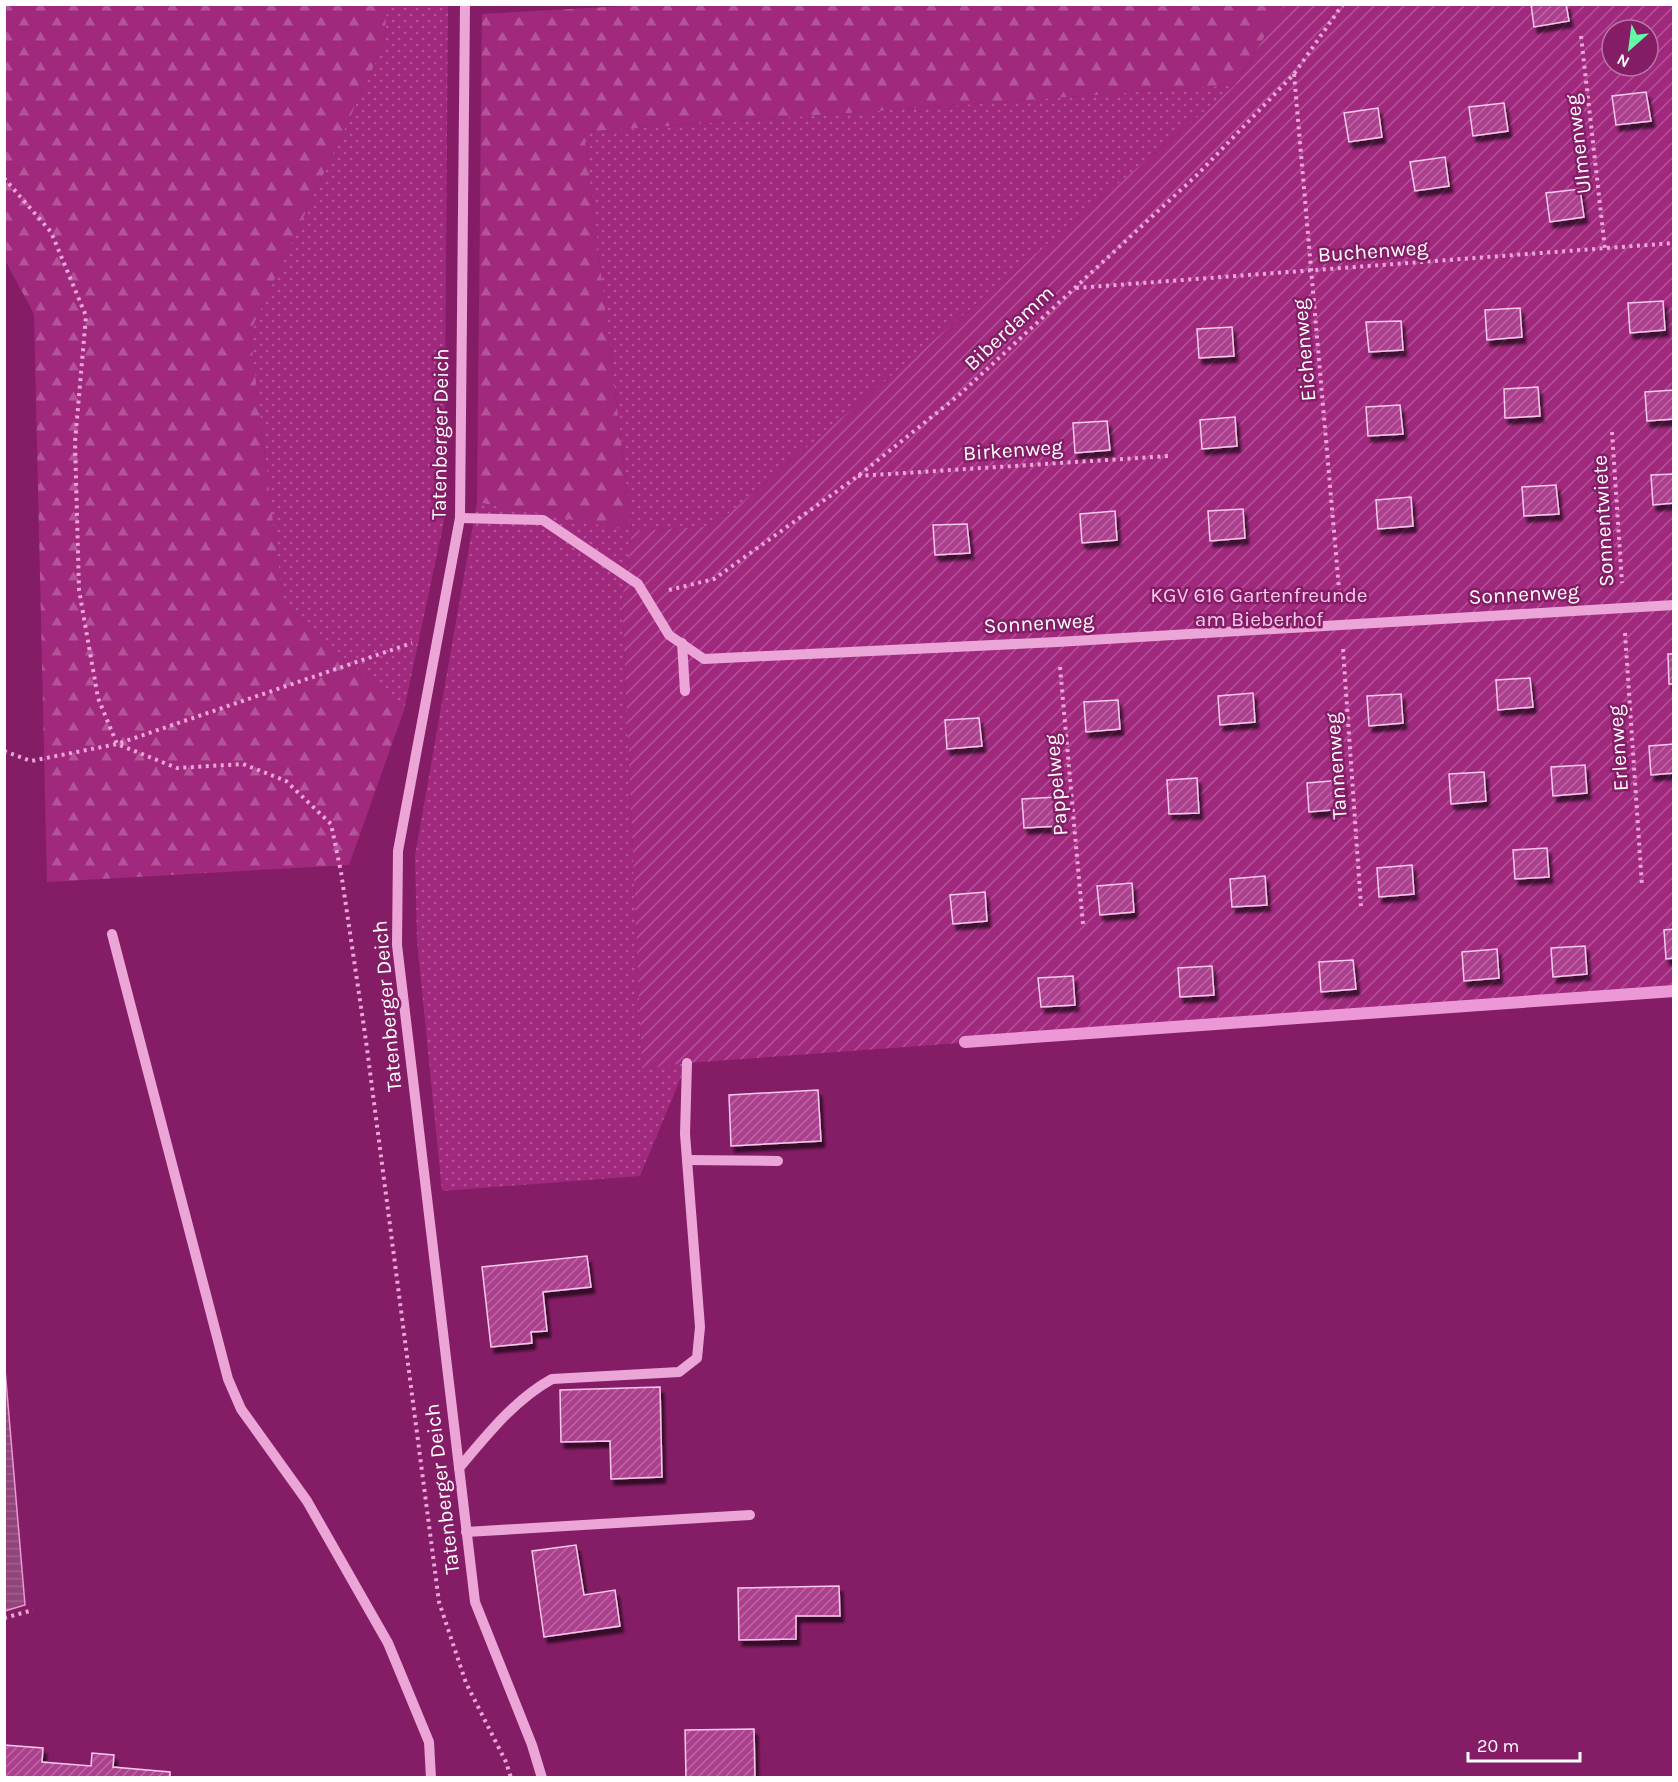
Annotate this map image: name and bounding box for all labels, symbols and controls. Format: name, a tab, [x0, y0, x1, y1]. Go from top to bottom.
north arrow	[1600, 18, 1660, 78]
text: N	[1614, 50, 1633, 72]
street label: Ulmenweg	[1560, 93, 1596, 195]
street label: Buchenweg	[1317, 235, 1429, 267]
street label: Biberdamm	[959, 281, 1059, 375]
street label: Eichenweg	[1288, 298, 1320, 402]
street label: Tatenberger Deich	[427, 348, 453, 520]
street label: Birkenweg	[962, 435, 1064, 465]
street label: Sonnentwiete	[1588, 455, 1618, 587]
street label: Sonnenweg	[1468, 579, 1580, 609]
park label: KGV 616 Gartenfreunde am Bieberhof	[1150, 583, 1368, 631]
street label: Sonnenweg	[983, 608, 1095, 638]
street label: Erlenweg	[1603, 704, 1633, 792]
street label: Tannenweg	[1320, 712, 1352, 820]
street label: Pappelweg	[1040, 733, 1072, 837]
street label: Tatenberger Deich	[368, 919, 406, 1093]
street label: Tatenberger Deich	[420, 1402, 464, 1576]
scale bar	[1468, 1725, 1580, 1763]
text: 20 m	[1477, 1735, 1519, 1757]

